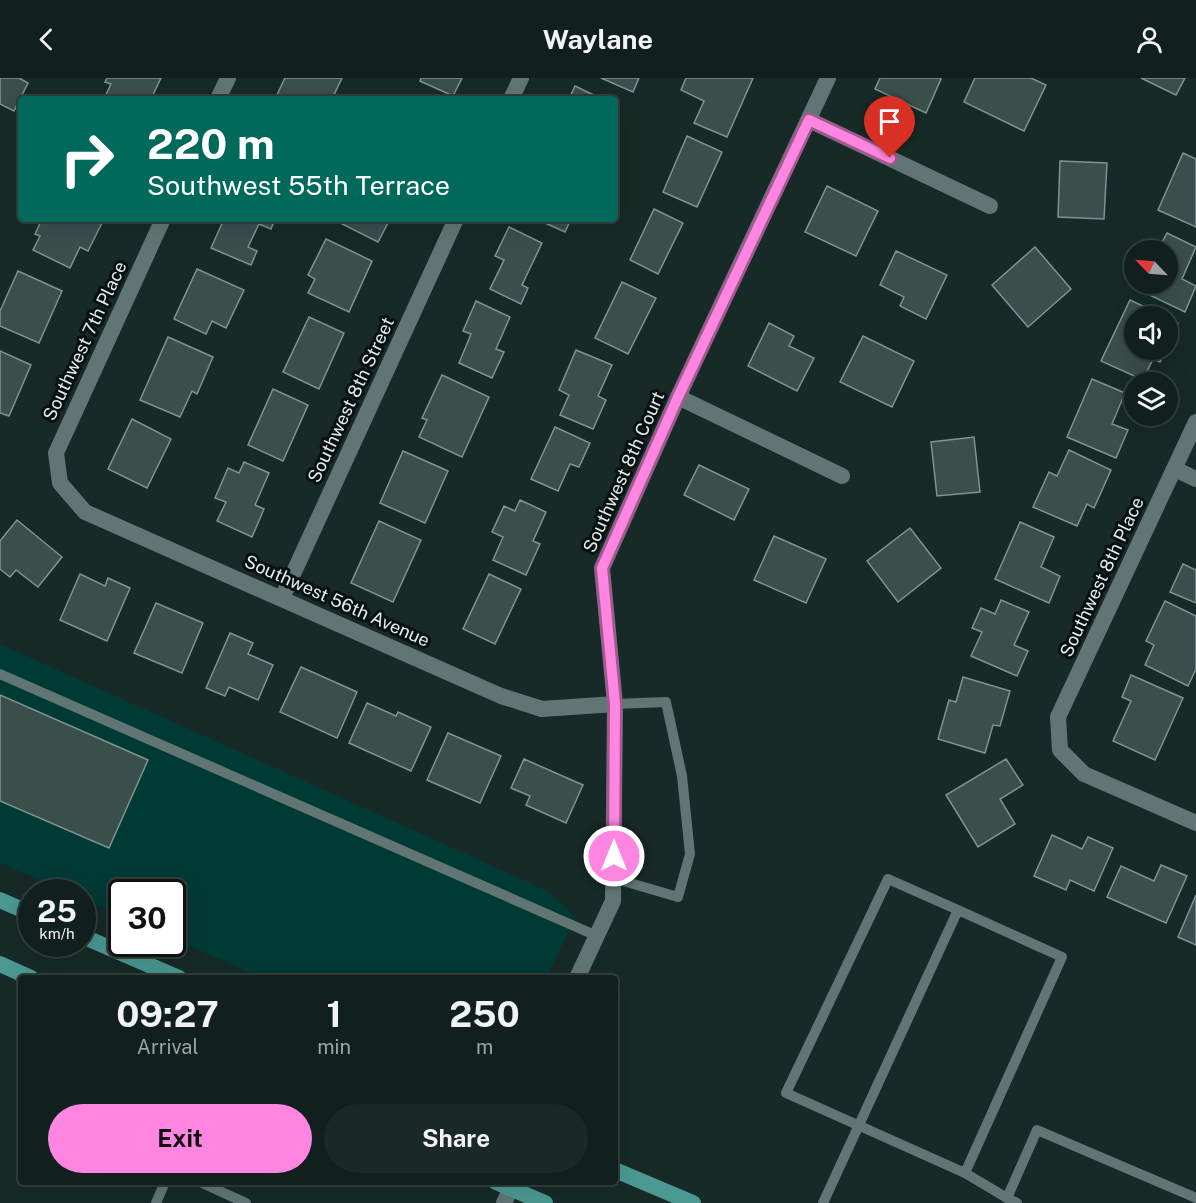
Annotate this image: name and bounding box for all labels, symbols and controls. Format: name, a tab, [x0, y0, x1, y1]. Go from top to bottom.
icon: back	[30, 23, 63, 56]
text: Waylane	[543, 23, 653, 55]
icon: person	[1133, 23, 1166, 56]
pin	[864, 96, 915, 158]
icon: arrive	[873, 105, 906, 138]
text: 220 m	[147, 119, 275, 168]
icon: right	[48, 120, 126, 198]
text: Southwest 55th Terrace	[147, 169, 450, 201]
north arrow	[1124, 240, 1178, 294]
map controls	[1124, 240, 1178, 426]
street label: Southwest 7th Place	[38, 258, 131, 424]
button: sound	[1124, 306, 1178, 360]
street label: Southwest 8th Street	[303, 314, 398, 486]
button: layers	[1124, 372, 1178, 426]
street label: Southwest 8th Court	[579, 388, 669, 556]
street label: Southwest 8th Place	[1055, 493, 1148, 660]
street label: Southwest 56th Avenue	[241, 550, 433, 651]
position arrow	[582, 824, 646, 888]
speed limit sign: 30	[108, 879, 186, 957]
text: 25	[37, 893, 77, 929]
text: km/h	[39, 925, 75, 942]
text: 09:27	[116, 993, 219, 1035]
text: 1	[326, 993, 342, 1035]
text: 250	[449, 993, 520, 1035]
text: Arrival	[137, 1035, 198, 1059]
text: min	[317, 1035, 351, 1059]
text: m	[476, 1035, 493, 1059]
button: Exit	[48, 1104, 312, 1173]
button: Share	[324, 1104, 588, 1173]

